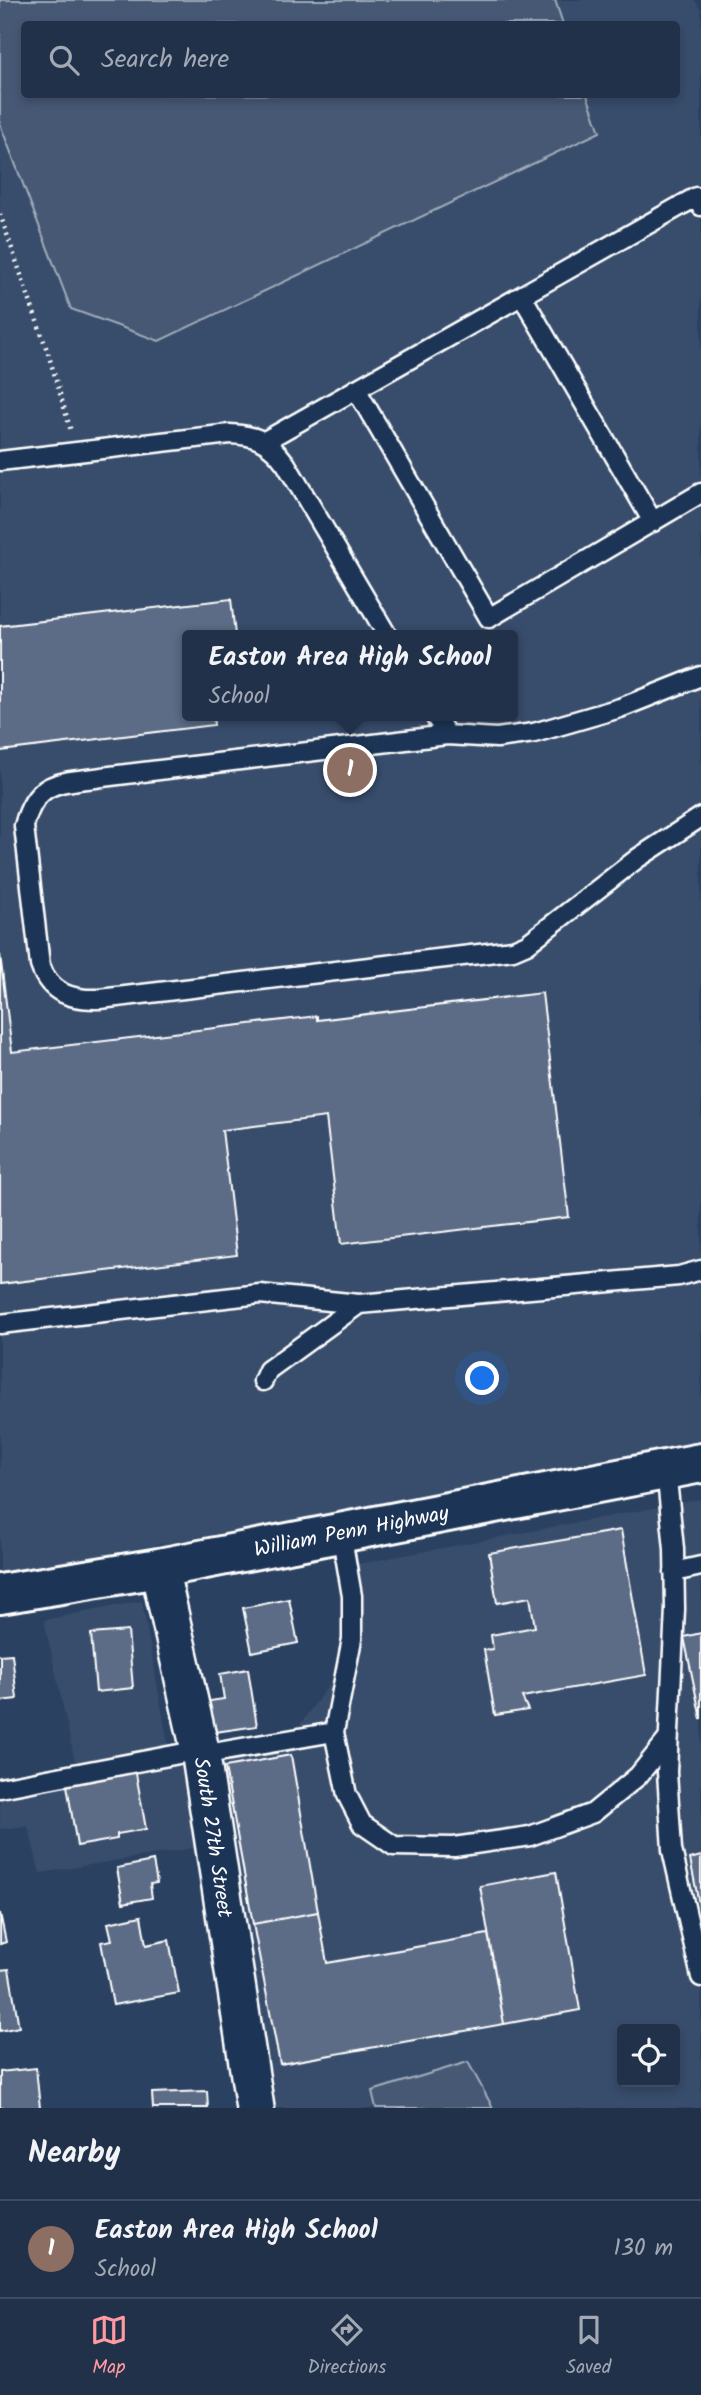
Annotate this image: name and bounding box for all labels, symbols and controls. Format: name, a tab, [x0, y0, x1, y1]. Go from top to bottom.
search box	[21, 21, 680, 98]
text: Search here	[101, 39, 229, 81]
icon: search	[45, 41, 83, 79]
popup	[182, 630, 518, 721]
text: Easton Area High School	[209, 637, 491, 679]
text: School	[209, 679, 270, 715]
pin: 1	[327, 744, 373, 796]
your location	[465, 1361, 499, 1395]
street label: William Penn Highway	[251, 1497, 452, 1567]
street label: South 27th Street	[183, 1755, 241, 1921]
map controls	[617, 2024, 680, 2087]
button: locate	[617, 2024, 680, 2087]
text: Nearby	[28, 2130, 120, 2178]
text: Easton Area High School	[95, 2210, 378, 2252]
text: 1	[48, 2231, 54, 2267]
text: 130 m	[614, 2231, 673, 2267]
text: School	[95, 2252, 156, 2288]
tab: Map	[90, 2311, 128, 2383]
tab: Directions	[308, 2311, 386, 2383]
tab: Saved	[566, 2311, 611, 2383]

